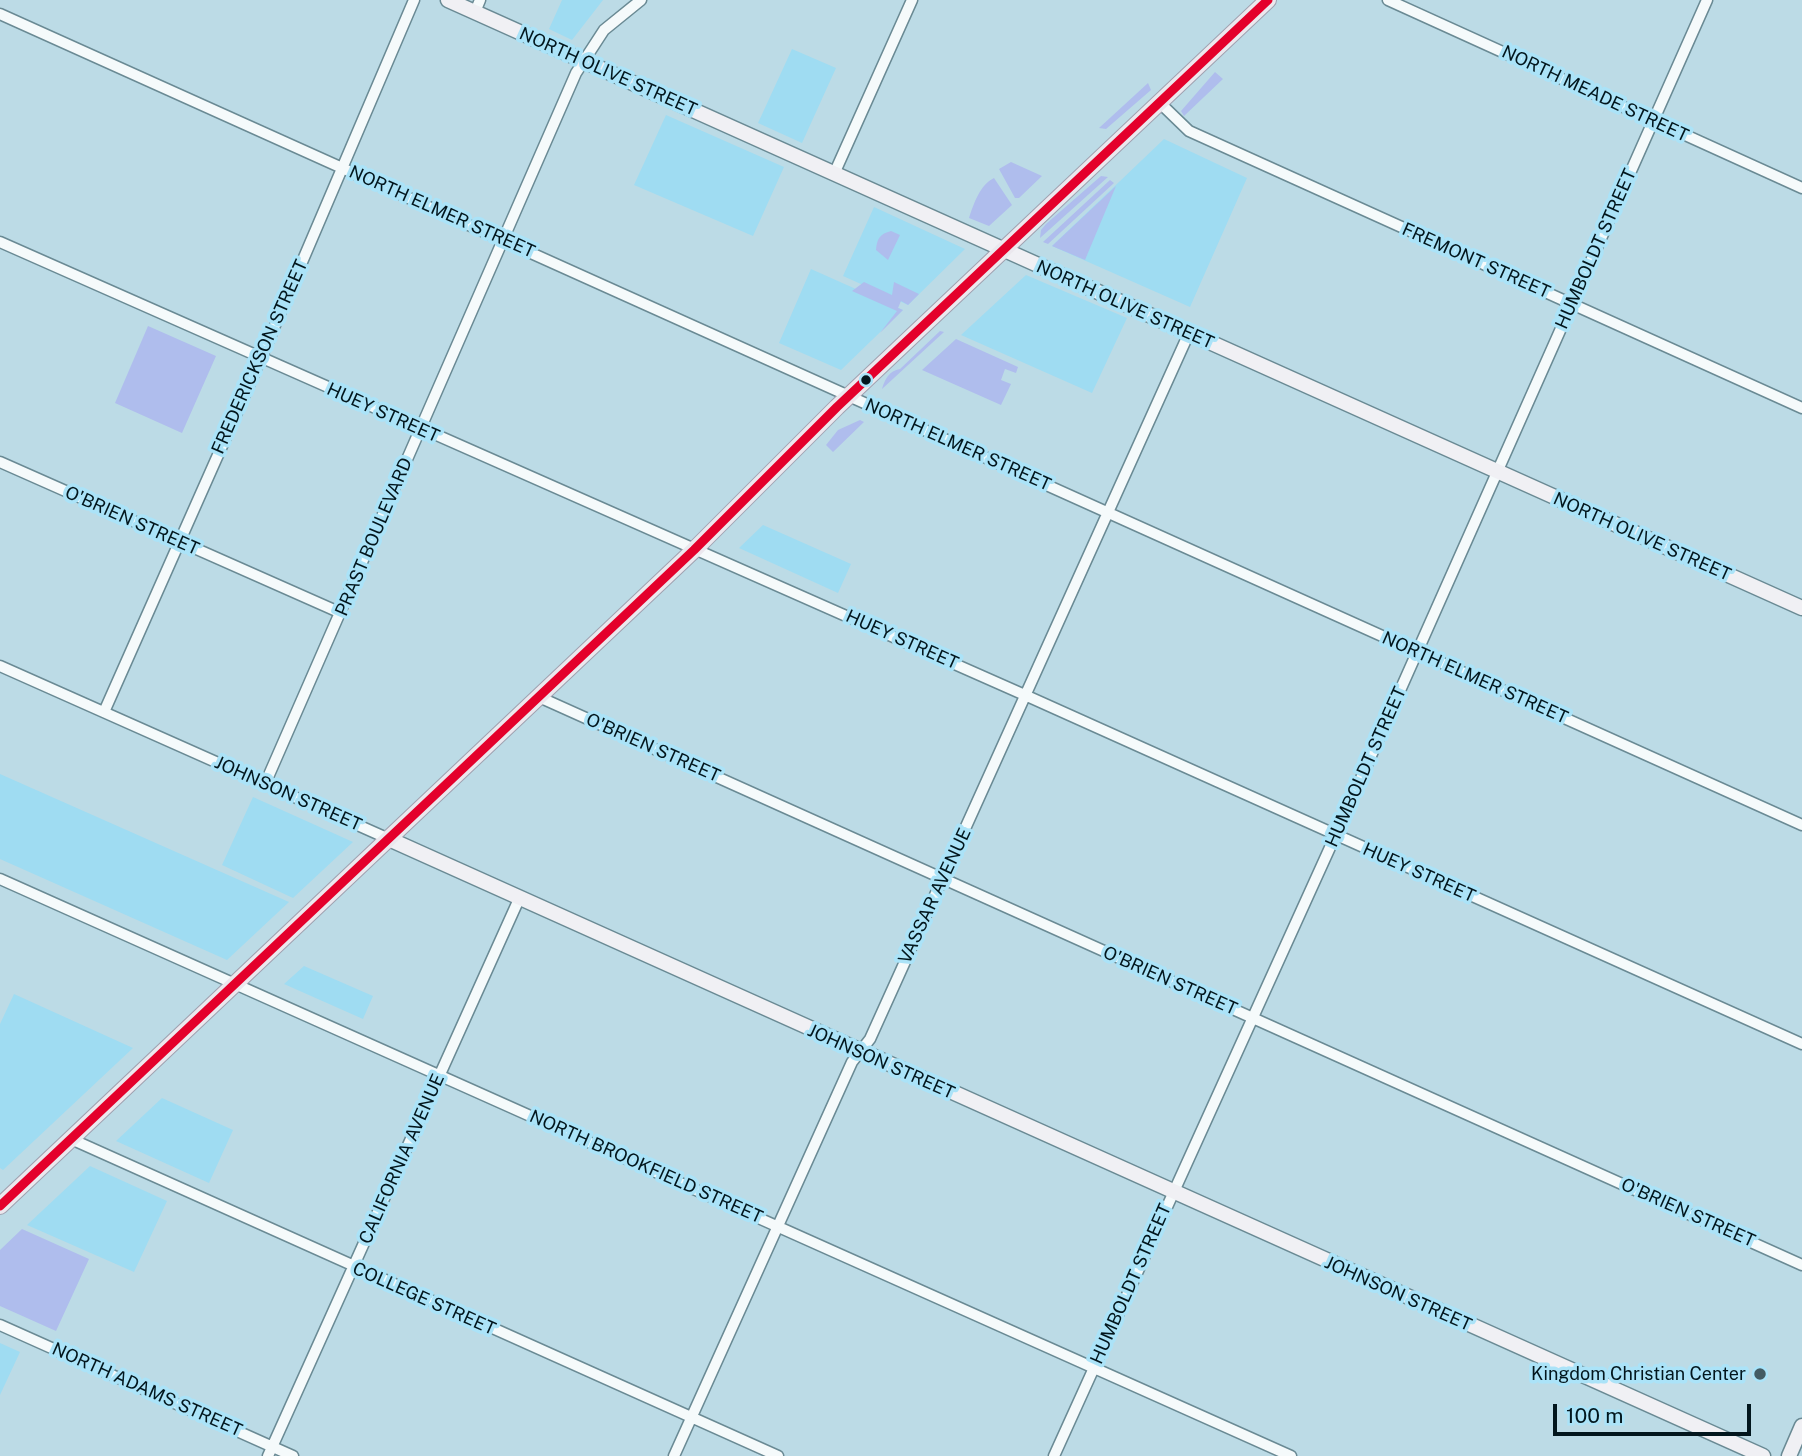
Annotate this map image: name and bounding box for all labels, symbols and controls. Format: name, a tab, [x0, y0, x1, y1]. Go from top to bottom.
street label: NORTH OLIVE STREET	[516, 23, 700, 121]
street label: NORTH MEADE STREET	[1498, 41, 1692, 147]
street label: NORTH ELMER STREET	[346, 161, 538, 263]
street label: HUMBOLDT STREET	[1551, 166, 1641, 332]
street label: FREMONT STREET	[1399, 219, 1553, 303]
street label: NORTH OLIVE STREET	[1033, 256, 1217, 354]
street label: FREDERICKSON STREET	[207, 257, 313, 457]
unlabelled marker	[859, 373, 873, 387]
street label: HUEY STREET	[323, 378, 443, 448]
street label: NORTH ELMER STREET	[862, 394, 1054, 496]
street label: PRAST BOULEVARD	[331, 455, 417, 619]
street label: O'BRIEN STREET	[62, 482, 202, 560]
street label: NORTH OLIVE STREET	[1550, 488, 1734, 586]
street label: HUEY STREET	[842, 605, 962, 675]
street label: NORTH ELMER STREET	[1379, 627, 1571, 729]
street label: HUMBOLDT STREET	[1321, 684, 1411, 850]
street label: O'BRIEN STREET	[583, 709, 723, 787]
street label: JOHNSON STREET	[211, 752, 365, 836]
street label: VASSAR AVENUE	[894, 825, 976, 967]
street label: HUEY STREET	[1359, 838, 1479, 908]
street label: O'BRIEN STREET	[1100, 942, 1240, 1020]
street label: JOHNSON STREET	[804, 1020, 958, 1104]
street label: CALIFORNIA AVENUE	[355, 1071, 449, 1247]
street label: NORTH BROOKFIELD STREET	[526, 1106, 766, 1228]
street label: O'BRIEN STREET	[1618, 1174, 1758, 1252]
street label: HUMBOLDT STREET	[1086, 1201, 1176, 1367]
street label: JOHNSON STREET	[1321, 1252, 1475, 1336]
street label: COLLEGE STREET	[349, 1258, 499, 1340]
street label: NORTH ADAMS STREET	[49, 1338, 245, 1442]
place label: Kingdom Christian Center	[1531, 1363, 1746, 1385]
marker: Kingdom Christian Center	[1752, 1366, 1768, 1382]
scale bar	[1557, 1390, 1755, 1434]
text: 100 m	[1566, 1403, 1623, 1428]

